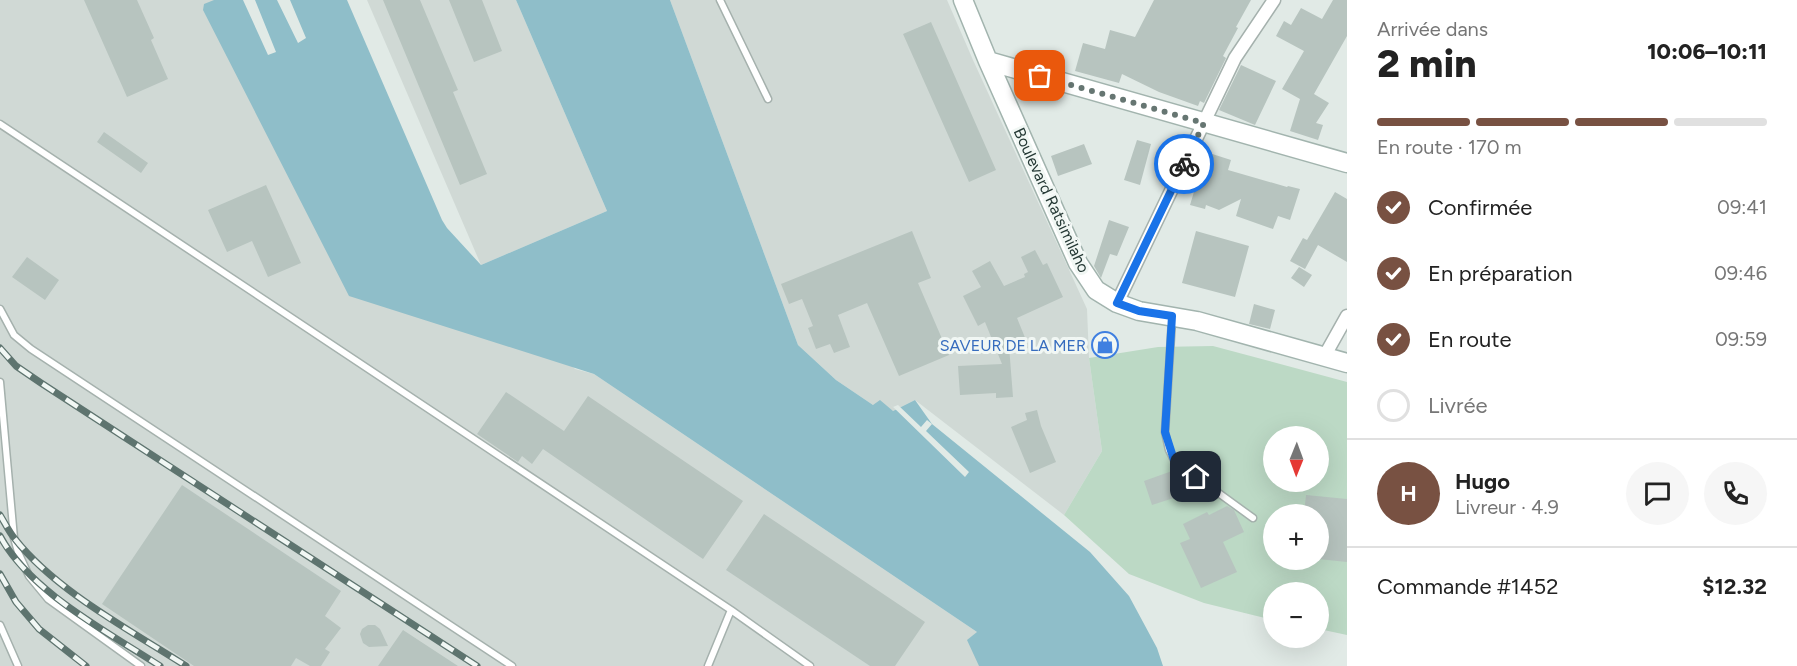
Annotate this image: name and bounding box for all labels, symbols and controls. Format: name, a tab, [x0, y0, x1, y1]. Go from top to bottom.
text: Arrivée dans	[1377, 17, 1488, 41]
text: 10:06–10:11	[1647, 38, 1767, 65]
text: 2 min	[1377, 40, 1477, 87]
pin	[1014, 50, 1065, 101]
icon: bag	[1023, 59, 1056, 92]
street label: Boulevard Ratsimilaho	[1010, 125, 1093, 276]
courier	[1154, 134, 1214, 194]
text: En route · 170 m	[1377, 135, 1522, 159]
icon: bike	[1168, 148, 1201, 181]
icon: check	[1377, 191, 1410, 224]
text: Confirmée	[1428, 194, 1532, 221]
text: 09:41	[1717, 195, 1767, 219]
icon: check	[1377, 257, 1410, 290]
text: En préparation	[1428, 260, 1573, 287]
text: 09:46	[1714, 261, 1767, 285]
icon: check	[1377, 323, 1410, 356]
text: En route	[1428, 326, 1511, 353]
text: 09:59	[1715, 327, 1767, 351]
shop icon: SAVEUR DE LA MER	[1090, 330, 1120, 360]
place label: SAVEUR DE LA MER	[940, 336, 1086, 355]
text: Livrée	[1428, 392, 1487, 419]
north arrow	[1263, 426, 1329, 492]
map controls	[1263, 426, 1329, 648]
pin	[1170, 451, 1221, 502]
icon: home	[1179, 460, 1212, 493]
button: chat	[1626, 462, 1689, 525]
button: phone	[1704, 462, 1767, 525]
text: Hugo	[1455, 468, 1510, 495]
text: H	[1400, 480, 1417, 507]
text: Livreur · 4.9	[1455, 495, 1559, 519]
button: +	[1263, 504, 1329, 570]
text: Commande #1452	[1377, 573, 1558, 600]
text: $12.32	[1702, 573, 1767, 600]
button: −	[1263, 582, 1329, 648]

